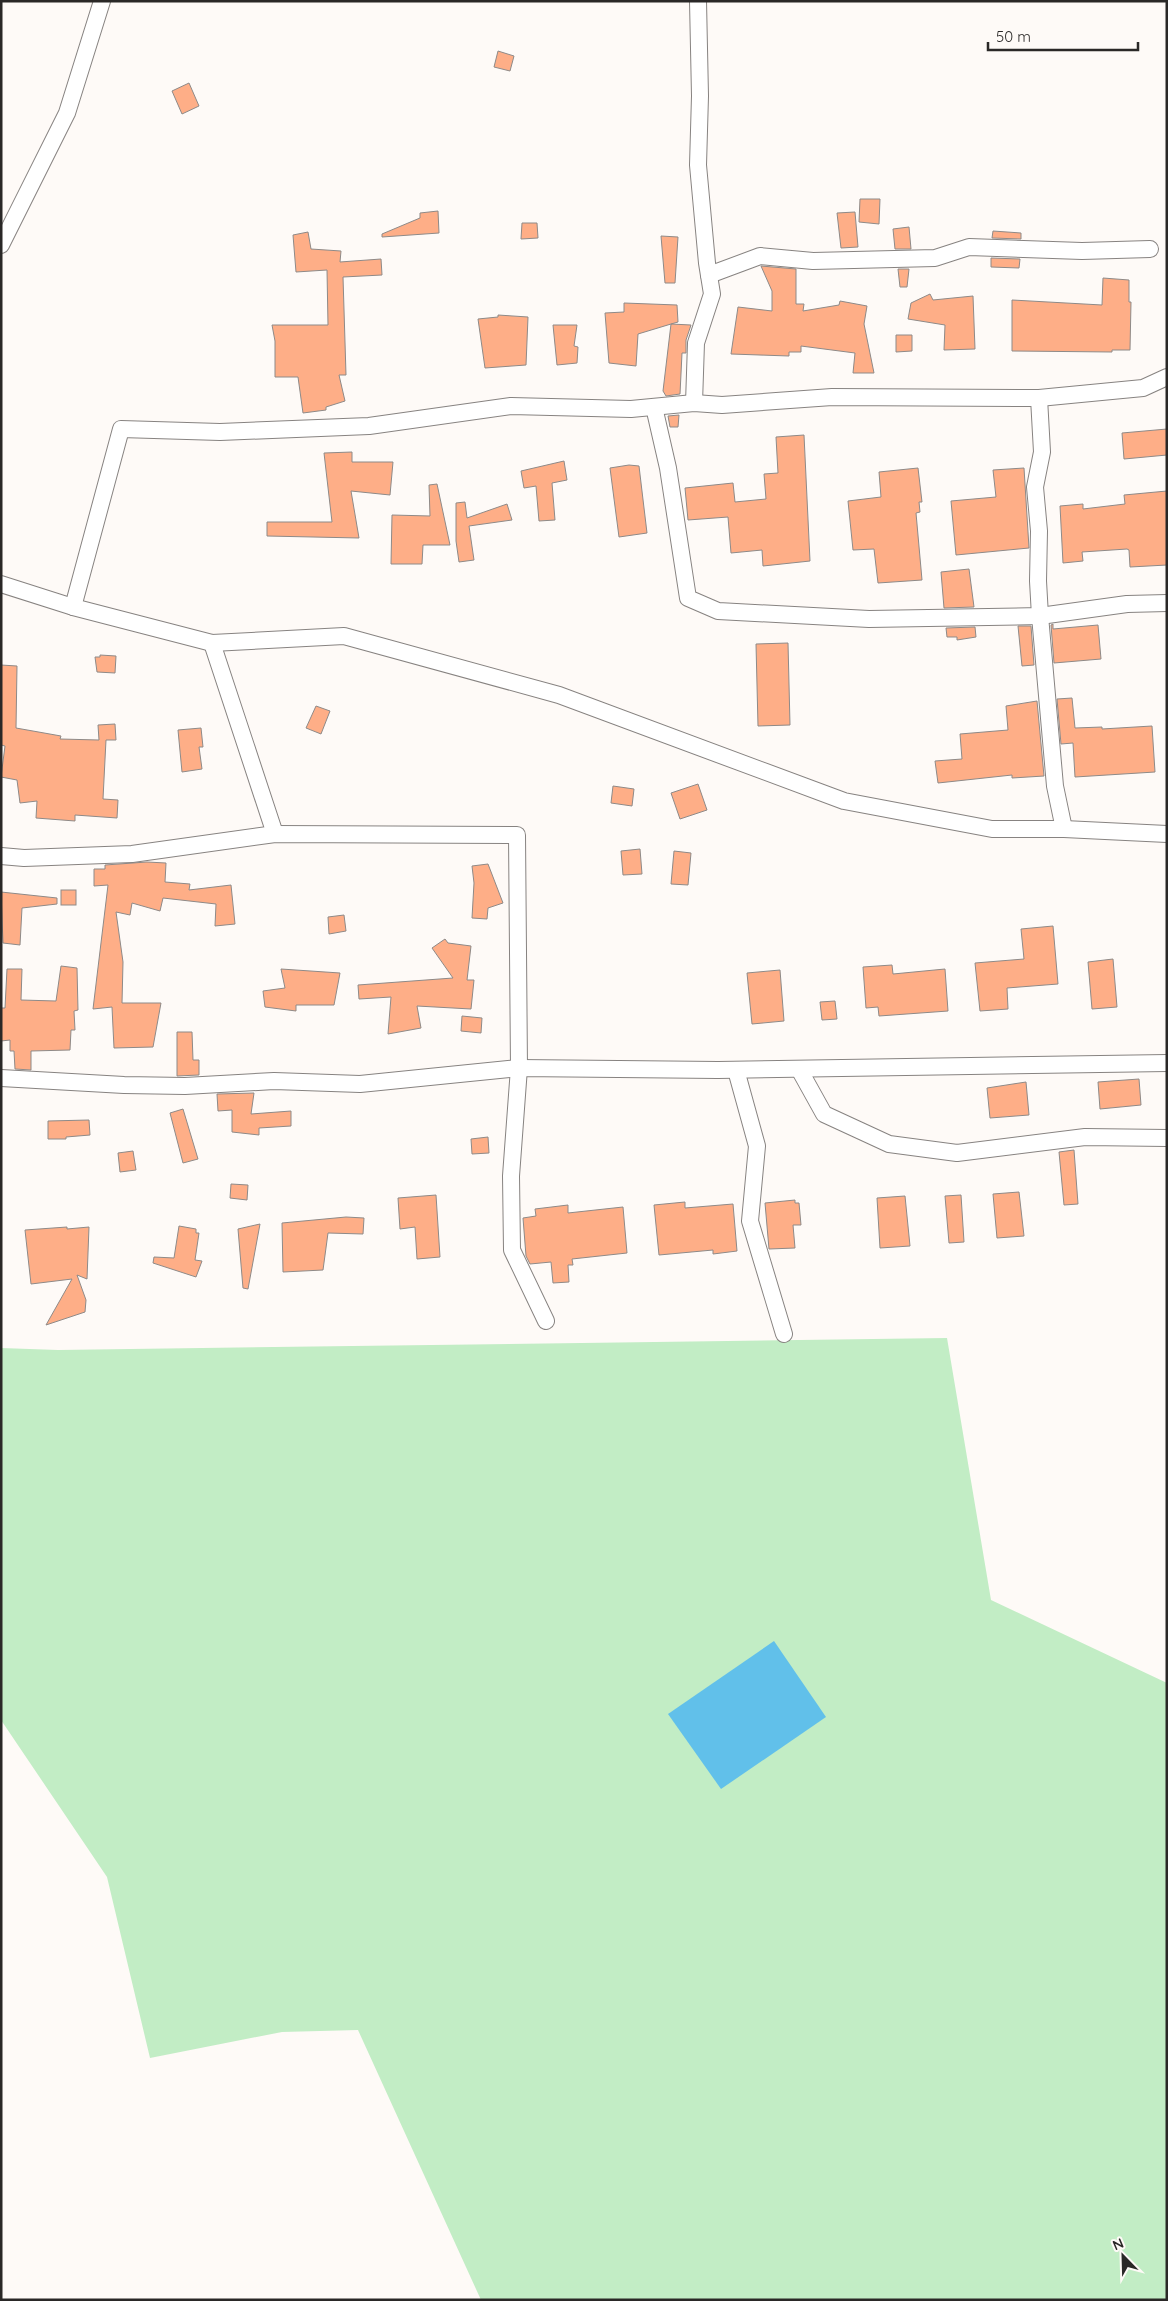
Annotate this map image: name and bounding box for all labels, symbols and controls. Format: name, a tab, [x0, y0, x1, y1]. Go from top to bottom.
scale bar	[988, 20, 1138, 52]
text: 50 m	[996, 27, 1031, 46]
north arrow	[1098, 2231, 1148, 2281]
text: N	[1110, 2234, 1126, 2254]

